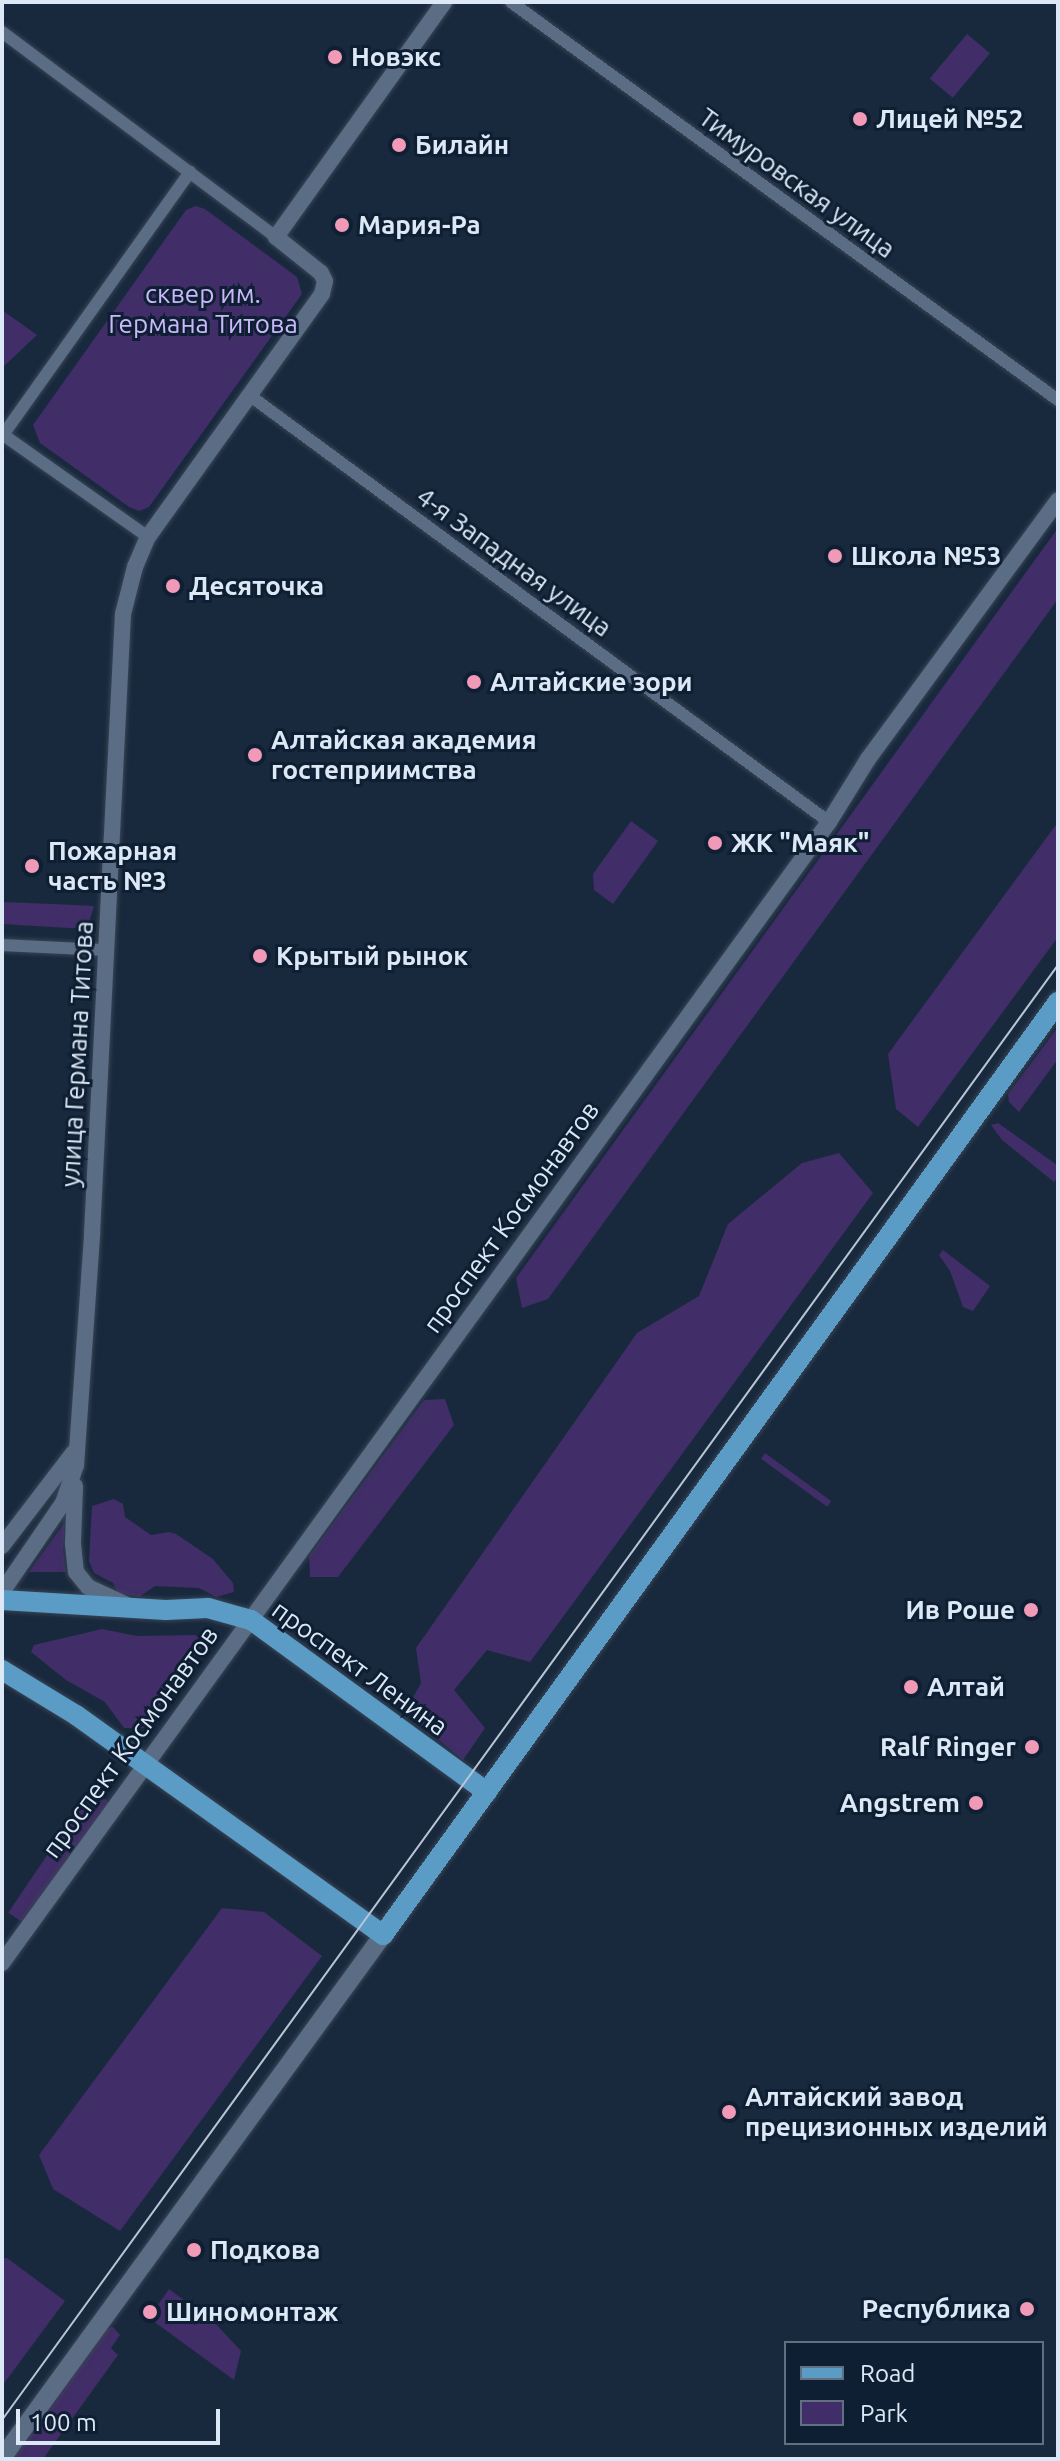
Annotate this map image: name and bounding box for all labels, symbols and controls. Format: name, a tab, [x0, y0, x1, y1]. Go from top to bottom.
place label: Новэкс	[351, 41, 441, 73]
marker: Новэкс	[326, 48, 344, 66]
street label: Тимуровская улица	[693, 101, 901, 265]
place label: Лицей №52	[876, 103, 1023, 135]
marker: Лицей №52	[851, 110, 869, 128]
place label: Билайн	[415, 129, 509, 161]
marker: Билайн	[390, 136, 408, 154]
place label: Мария-Ра	[358, 209, 481, 241]
marker: Мария-Ра	[333, 216, 351, 234]
park label: сквер им. Германа Титова	[108, 278, 298, 340]
street label: 4-я Западная улица	[410, 481, 618, 643]
place label: Школа №53	[851, 540, 1001, 572]
marker: Школа №53	[826, 547, 844, 565]
place label: Десяточка	[189, 570, 324, 602]
marker: Десяточка	[164, 577, 182, 595]
place label: Алтайские зори	[490, 666, 692, 698]
marker: Алтайские зори	[465, 673, 483, 691]
place label: Алтайская академия гостеприимства	[271, 724, 537, 786]
marker: Алтайская академия гостеприимства	[246, 746, 264, 764]
place label: ЖК "Маяк"	[731, 827, 870, 859]
marker: ЖК "Маяк"	[706, 834, 724, 852]
place label: Пожарная часть №3	[48, 835, 177, 896]
marker: Пожарная часть №3	[23, 857, 41, 875]
street label: улица Германа Титова	[54, 920, 100, 1188]
place label: Крытый рынок	[276, 940, 468, 972]
marker: Крытый рынок	[251, 947, 269, 965]
street label: проспект Космонавтов	[417, 1095, 605, 1339]
street label: проспект Ленина	[266, 1594, 454, 1742]
place label: Ив Роше	[905, 1594, 1015, 1626]
marker: Ив Роше	[1022, 1601, 1040, 1619]
street label: проспект Космонавтов	[36, 1620, 224, 1864]
place label: Алтай	[927, 1671, 1005, 1703]
marker: Алтай	[902, 1678, 920, 1696]
place label: Ralf Ringer	[880, 1731, 1016, 1763]
marker: Ralf Ringer	[1023, 1738, 1041, 1756]
place label: Angstrem	[840, 1787, 960, 1819]
marker: Angstrem	[967, 1794, 985, 1812]
place label: Алтайский завод прецизионных изделий	[745, 2081, 1048, 2142]
marker: Алтайский завод прецизионных изделий	[720, 2103, 738, 2121]
place label: Подкова	[210, 2234, 320, 2266]
marker: Подкова	[185, 2241, 203, 2259]
place label: Республика	[862, 2293, 1011, 2325]
place label: Шиномонтаж	[166, 2296, 338, 2328]
marker: Республика	[1018, 2300, 1036, 2318]
marker: Шиномонтаж	[141, 2303, 159, 2321]
legend	[784, 2341, 1044, 2445]
text: Road	[860, 2360, 915, 2387]
scale bar	[20, 2393, 224, 2443]
text: Park	[860, 2400, 908, 2427]
text: 100 m	[30, 2409, 97, 2436]

